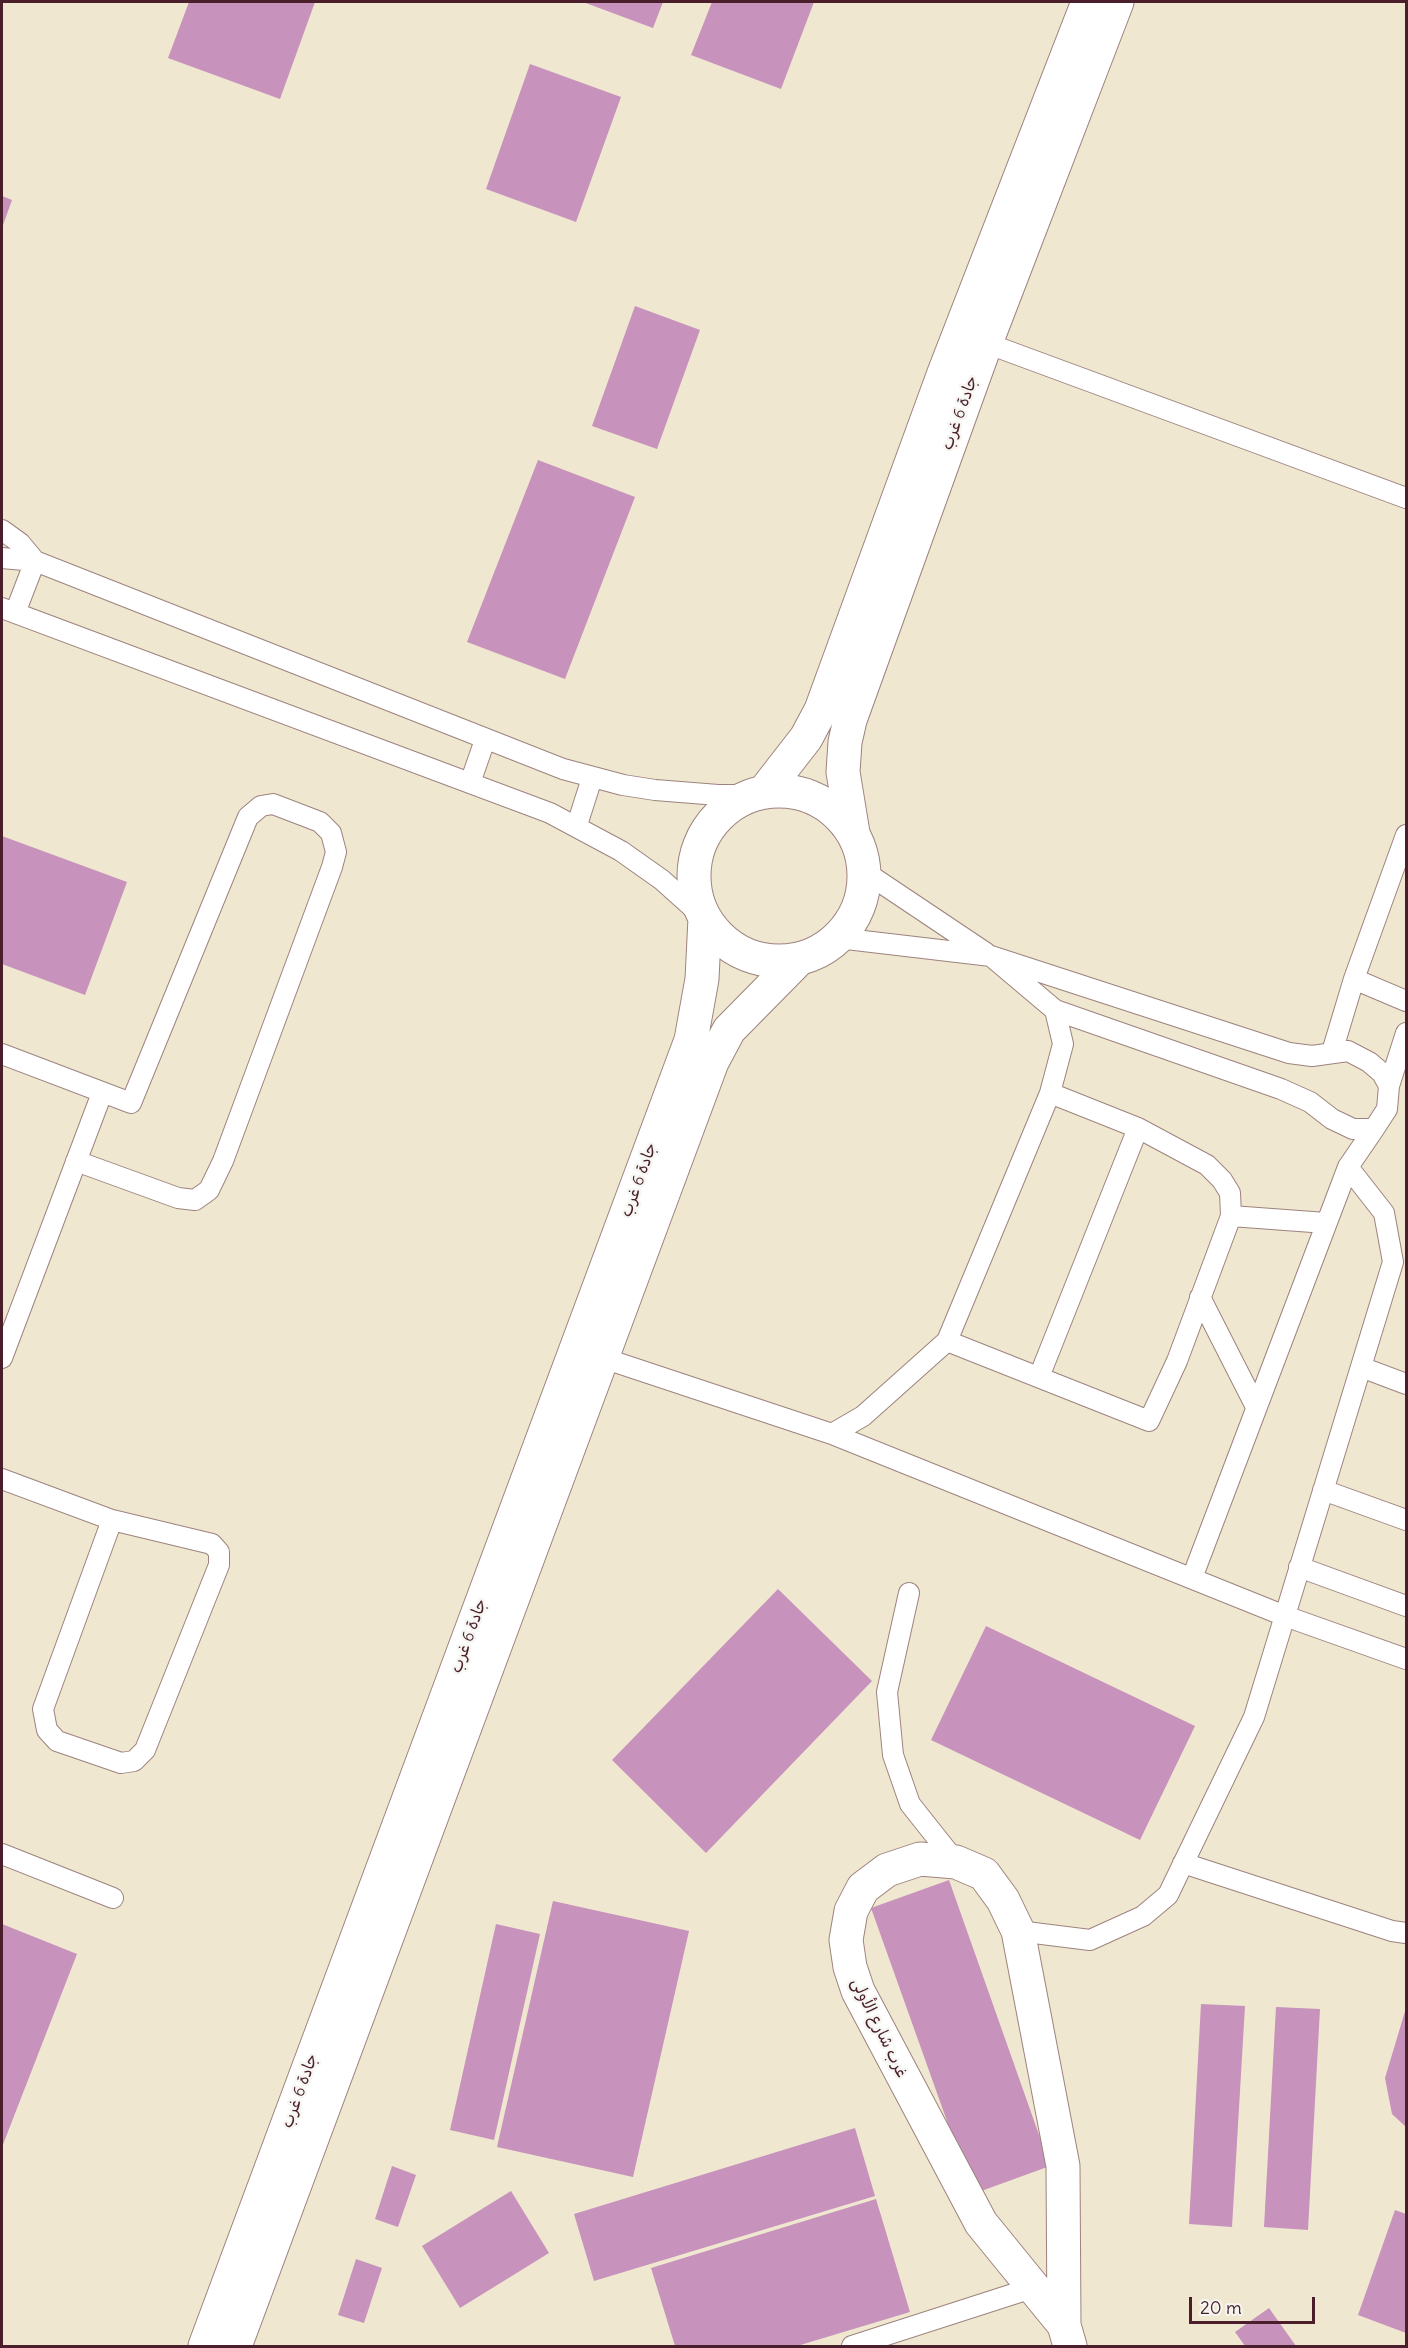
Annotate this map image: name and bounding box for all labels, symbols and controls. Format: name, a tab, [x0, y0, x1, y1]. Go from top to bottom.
street label: جادة 6 غرب	[938, 373, 982, 453]
street label: جادة 6 غرب	[617, 1140, 661, 1220]
street label: جادة 6 غرب	[447, 1596, 491, 1676]
street label: غرب شارع الأولى	[847, 1975, 911, 2081]
street label: جادة 6 غرب	[278, 2051, 322, 2131]
scale bar	[1192, 2285, 1318, 2323]
text: 20 m	[1200, 2296, 1242, 2319]

